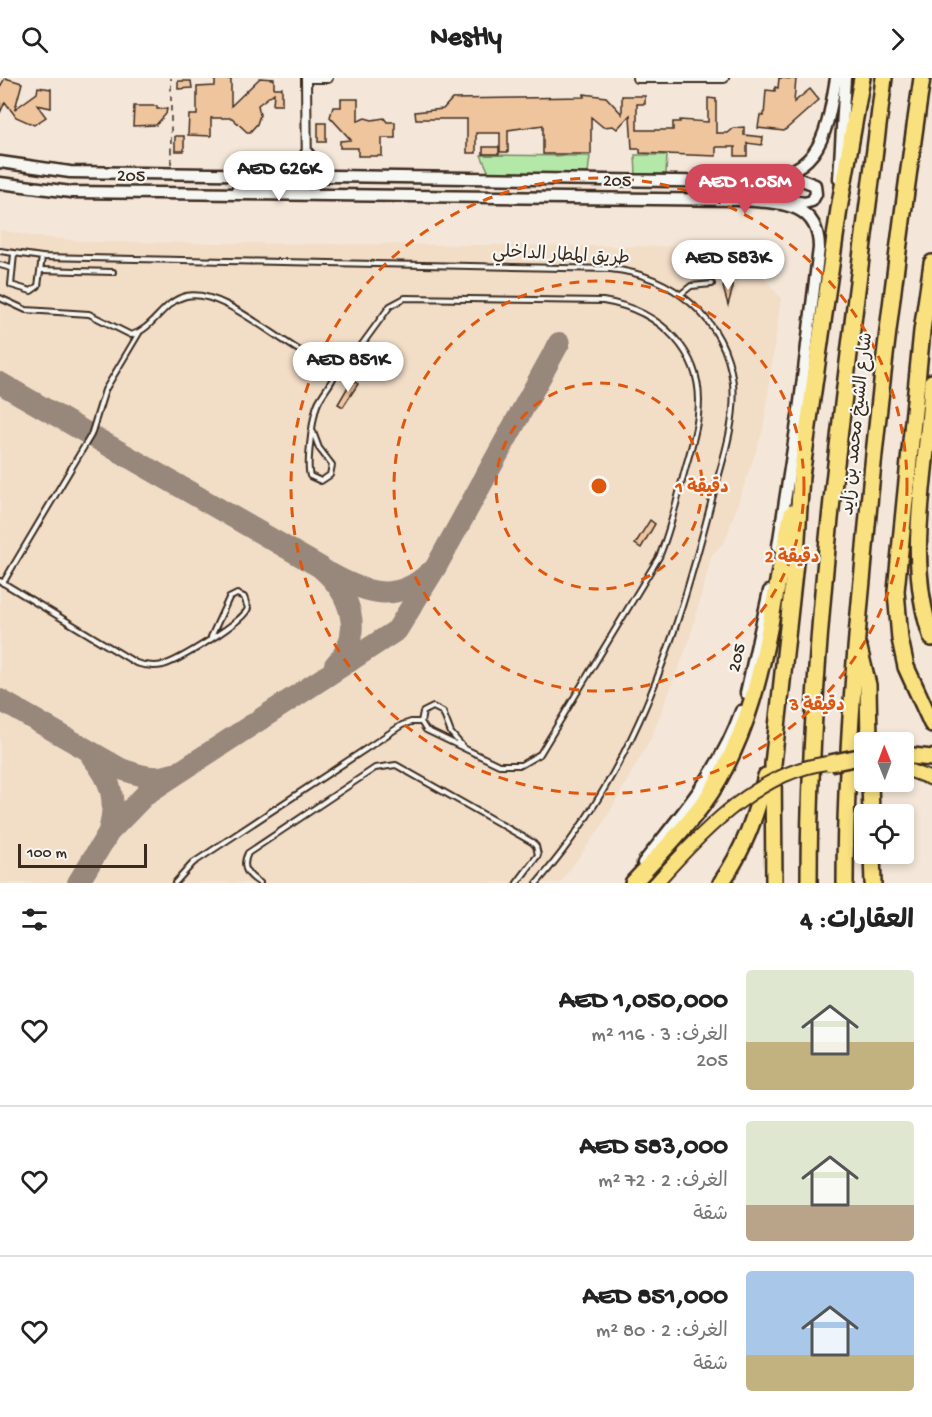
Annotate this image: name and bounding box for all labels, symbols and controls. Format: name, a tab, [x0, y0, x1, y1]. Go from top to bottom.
icon: search	[18, 23, 51, 56]
text: Nestly	[430, 23, 502, 55]
icon: forward	[881, 23, 914, 56]
pin: AED 626K	[217, 151, 341, 202]
text: AED 626K	[237, 159, 321, 182]
pin: AED 1.05M	[676, 164, 814, 215]
street label: 205	[117, 166, 145, 188]
street label: 205	[603, 171, 631, 193]
text: AED 1.05M	[699, 172, 791, 195]
pin: AED 583K	[666, 240, 790, 291]
street label: طريق المطار الداخلي	[492, 242, 630, 273]
text: AED 583K	[686, 248, 770, 271]
street label: شارع الشيخ محمد بن زايد	[838, 332, 878, 516]
pin: AED 851K	[286, 342, 410, 393]
text: AED 851K	[307, 350, 389, 373]
centre of rings	[589, 476, 609, 496]
text: 1 دقيقة	[674, 476, 729, 499]
text: 2 دقيقة	[765, 546, 819, 569]
street label: 205	[725, 642, 751, 674]
text: 3 دقيقة	[788, 694, 845, 717]
north arrow	[854, 732, 914, 792]
map controls	[854, 732, 914, 864]
button: locate	[854, 804, 914, 864]
scale bar	[18, 841, 147, 868]
text: 100 m	[27, 845, 67, 864]
icon: filters	[18, 903, 51, 936]
text: العقارات: 4	[800, 907, 914, 938]
text: AED 1,050,000	[559, 987, 728, 1018]
icon: home	[794, 994, 866, 1066]
icon: heart	[18, 1014, 51, 1047]
text: الغرف: 3 · 116 m²	[592, 1025, 728, 1048]
text: 205	[696, 1051, 728, 1074]
text: AED 583,000	[579, 1133, 728, 1164]
icon: home	[794, 1145, 866, 1217]
icon: heart	[18, 1165, 51, 1198]
text: الغرف: 2 · 72 m²	[598, 1171, 728, 1194]
text: شقة	[693, 1204, 728, 1227]
text: AED 851,000	[582, 1283, 728, 1314]
icon: home	[794, 1295, 866, 1367]
icon: heart	[18, 1315, 51, 1348]
text: الغرف: 2 · 80 m²	[596, 1321, 728, 1344]
text: شقة	[693, 1354, 728, 1377]

